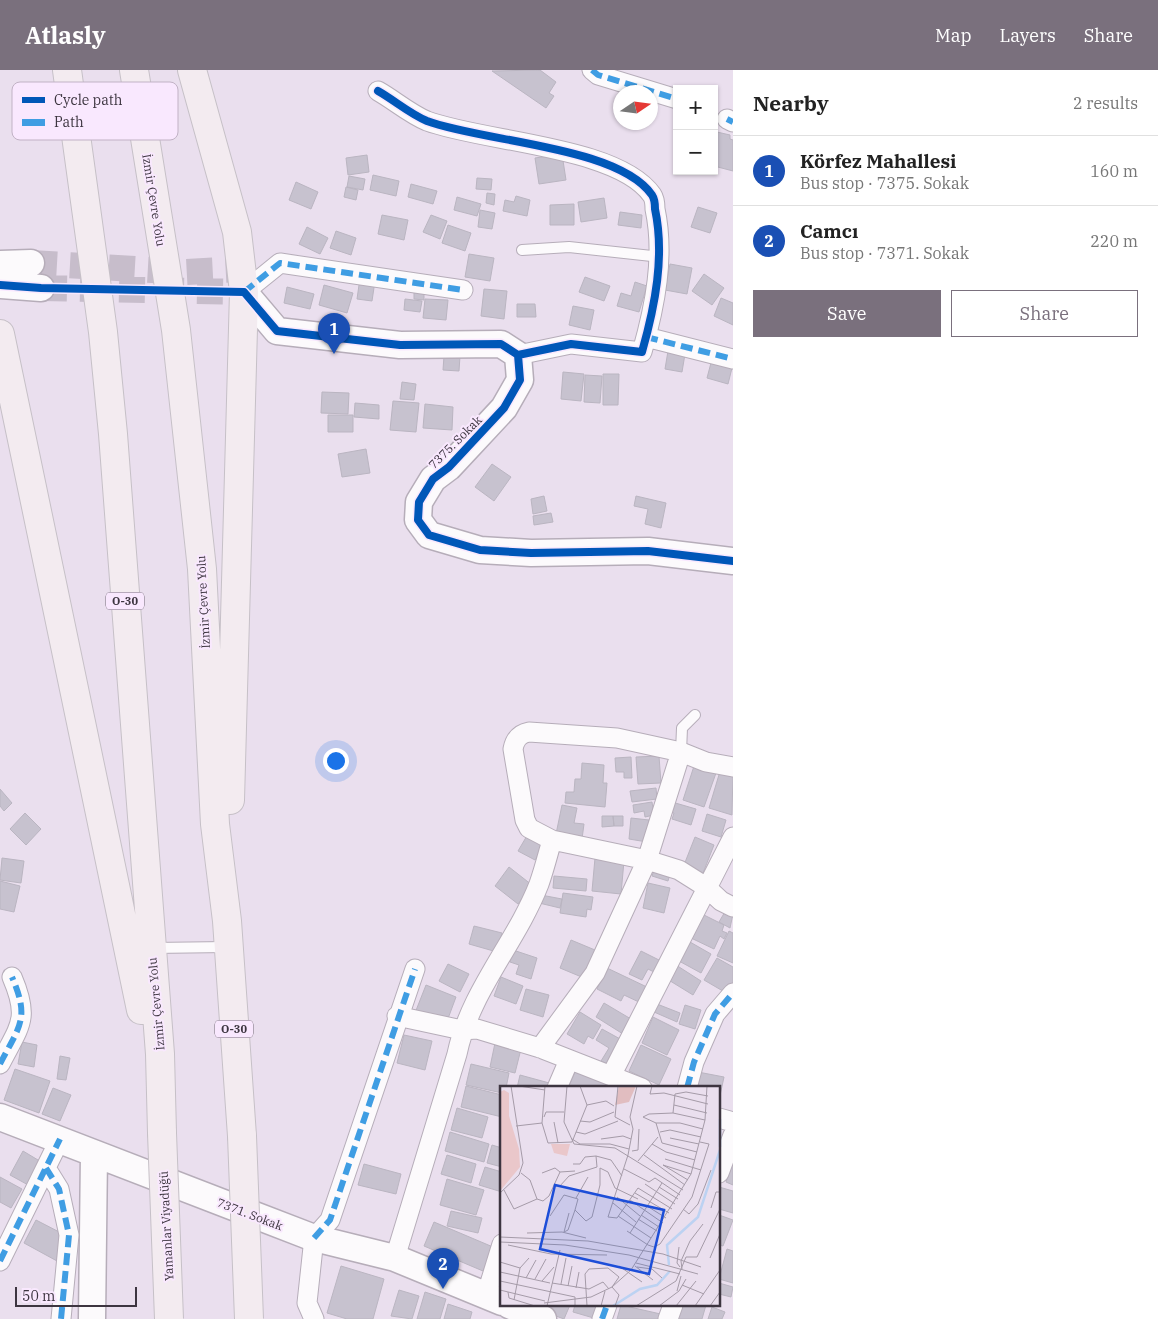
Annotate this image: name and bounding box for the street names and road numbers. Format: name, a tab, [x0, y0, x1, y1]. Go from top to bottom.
street label: İzmir Çevre Yolu	[139, 153, 169, 248]
street label: 7375. Sokak	[425, 412, 485, 472]
street label: İzmir Çevre Yolu	[193, 555, 213, 649]
road number: O-30	[106, 592, 144, 610]
street label: İzmir Çevre Yolu	[144, 956, 168, 1051]
road number: O-30	[215, 1021, 253, 1038]
street label: Yamanlar Viyadüğü	[156, 1170, 176, 1281]
street label: 7371. Sokak	[215, 1195, 285, 1233]

